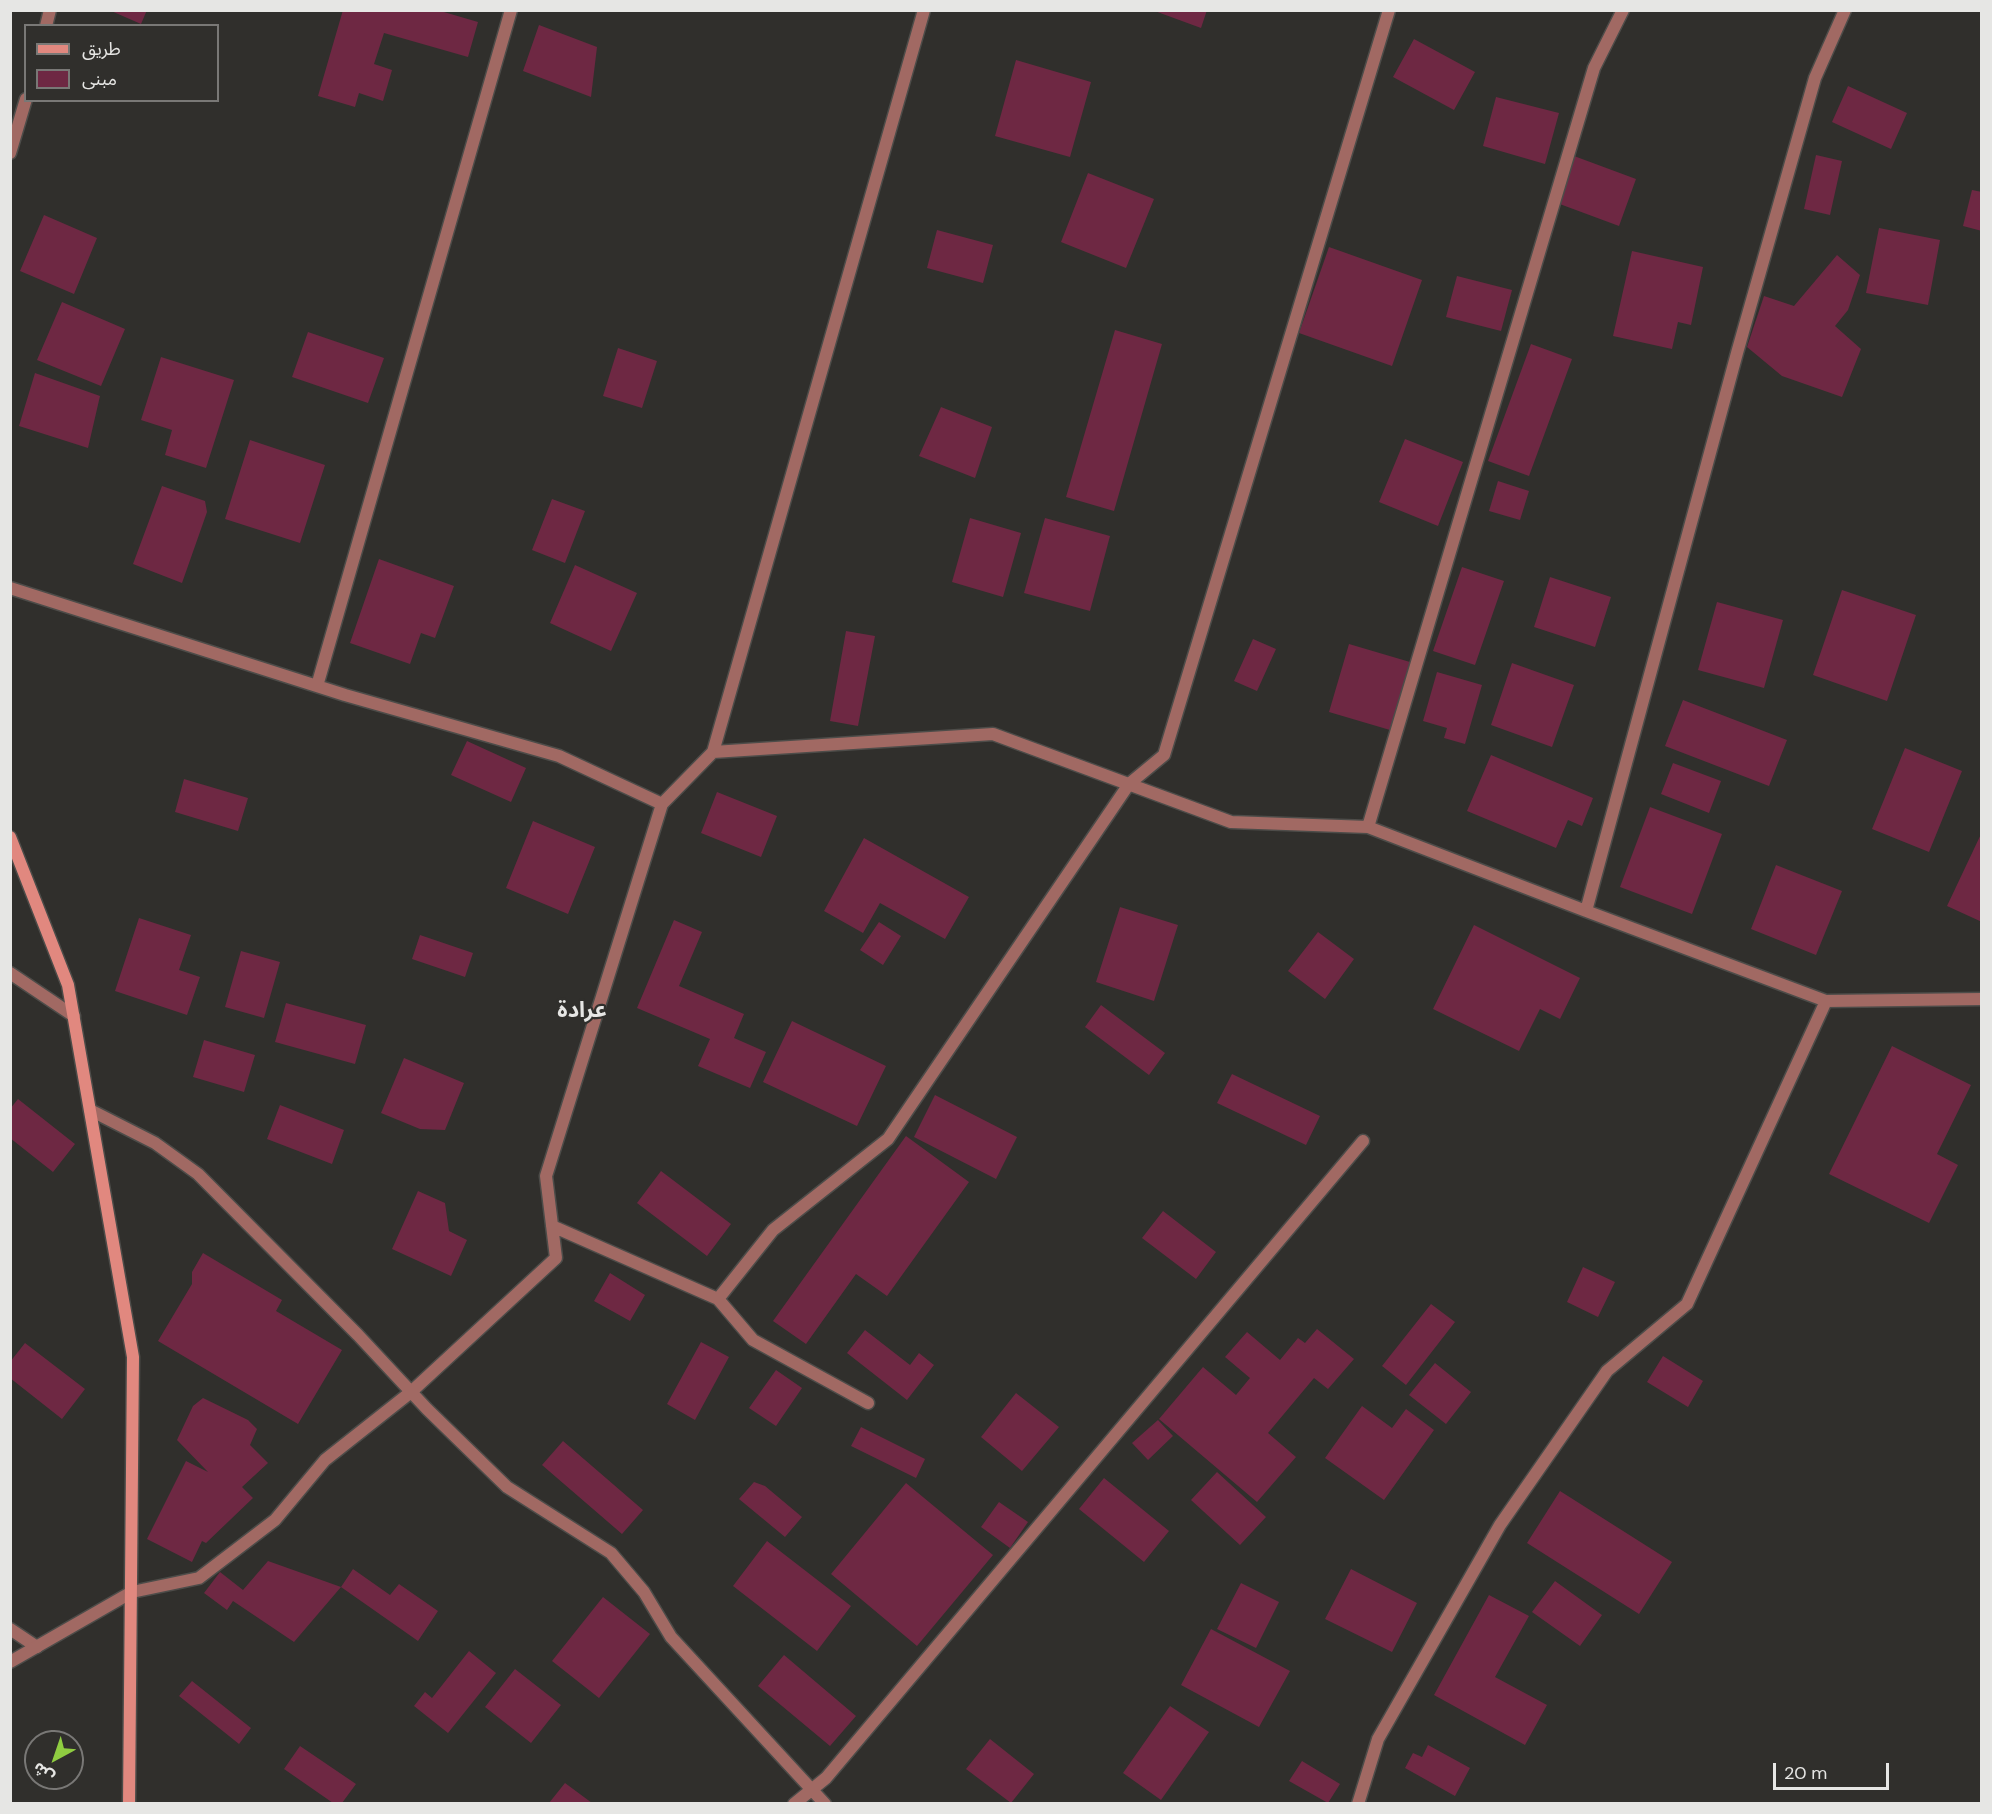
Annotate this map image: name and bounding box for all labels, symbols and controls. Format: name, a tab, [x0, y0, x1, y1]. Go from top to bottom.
legend	[24, 24, 219, 102]
text: طريق	[82, 37, 121, 61]
text: مبنى	[82, 67, 117, 91]
district label: عرادة	[557, 998, 607, 1024]
north arrow	[24, 1730, 84, 1790]
scale bar	[1776, 1751, 1892, 1789]
text: ش	[28, 1758, 59, 1788]
text: 20 m	[1784, 1761, 1827, 1785]

